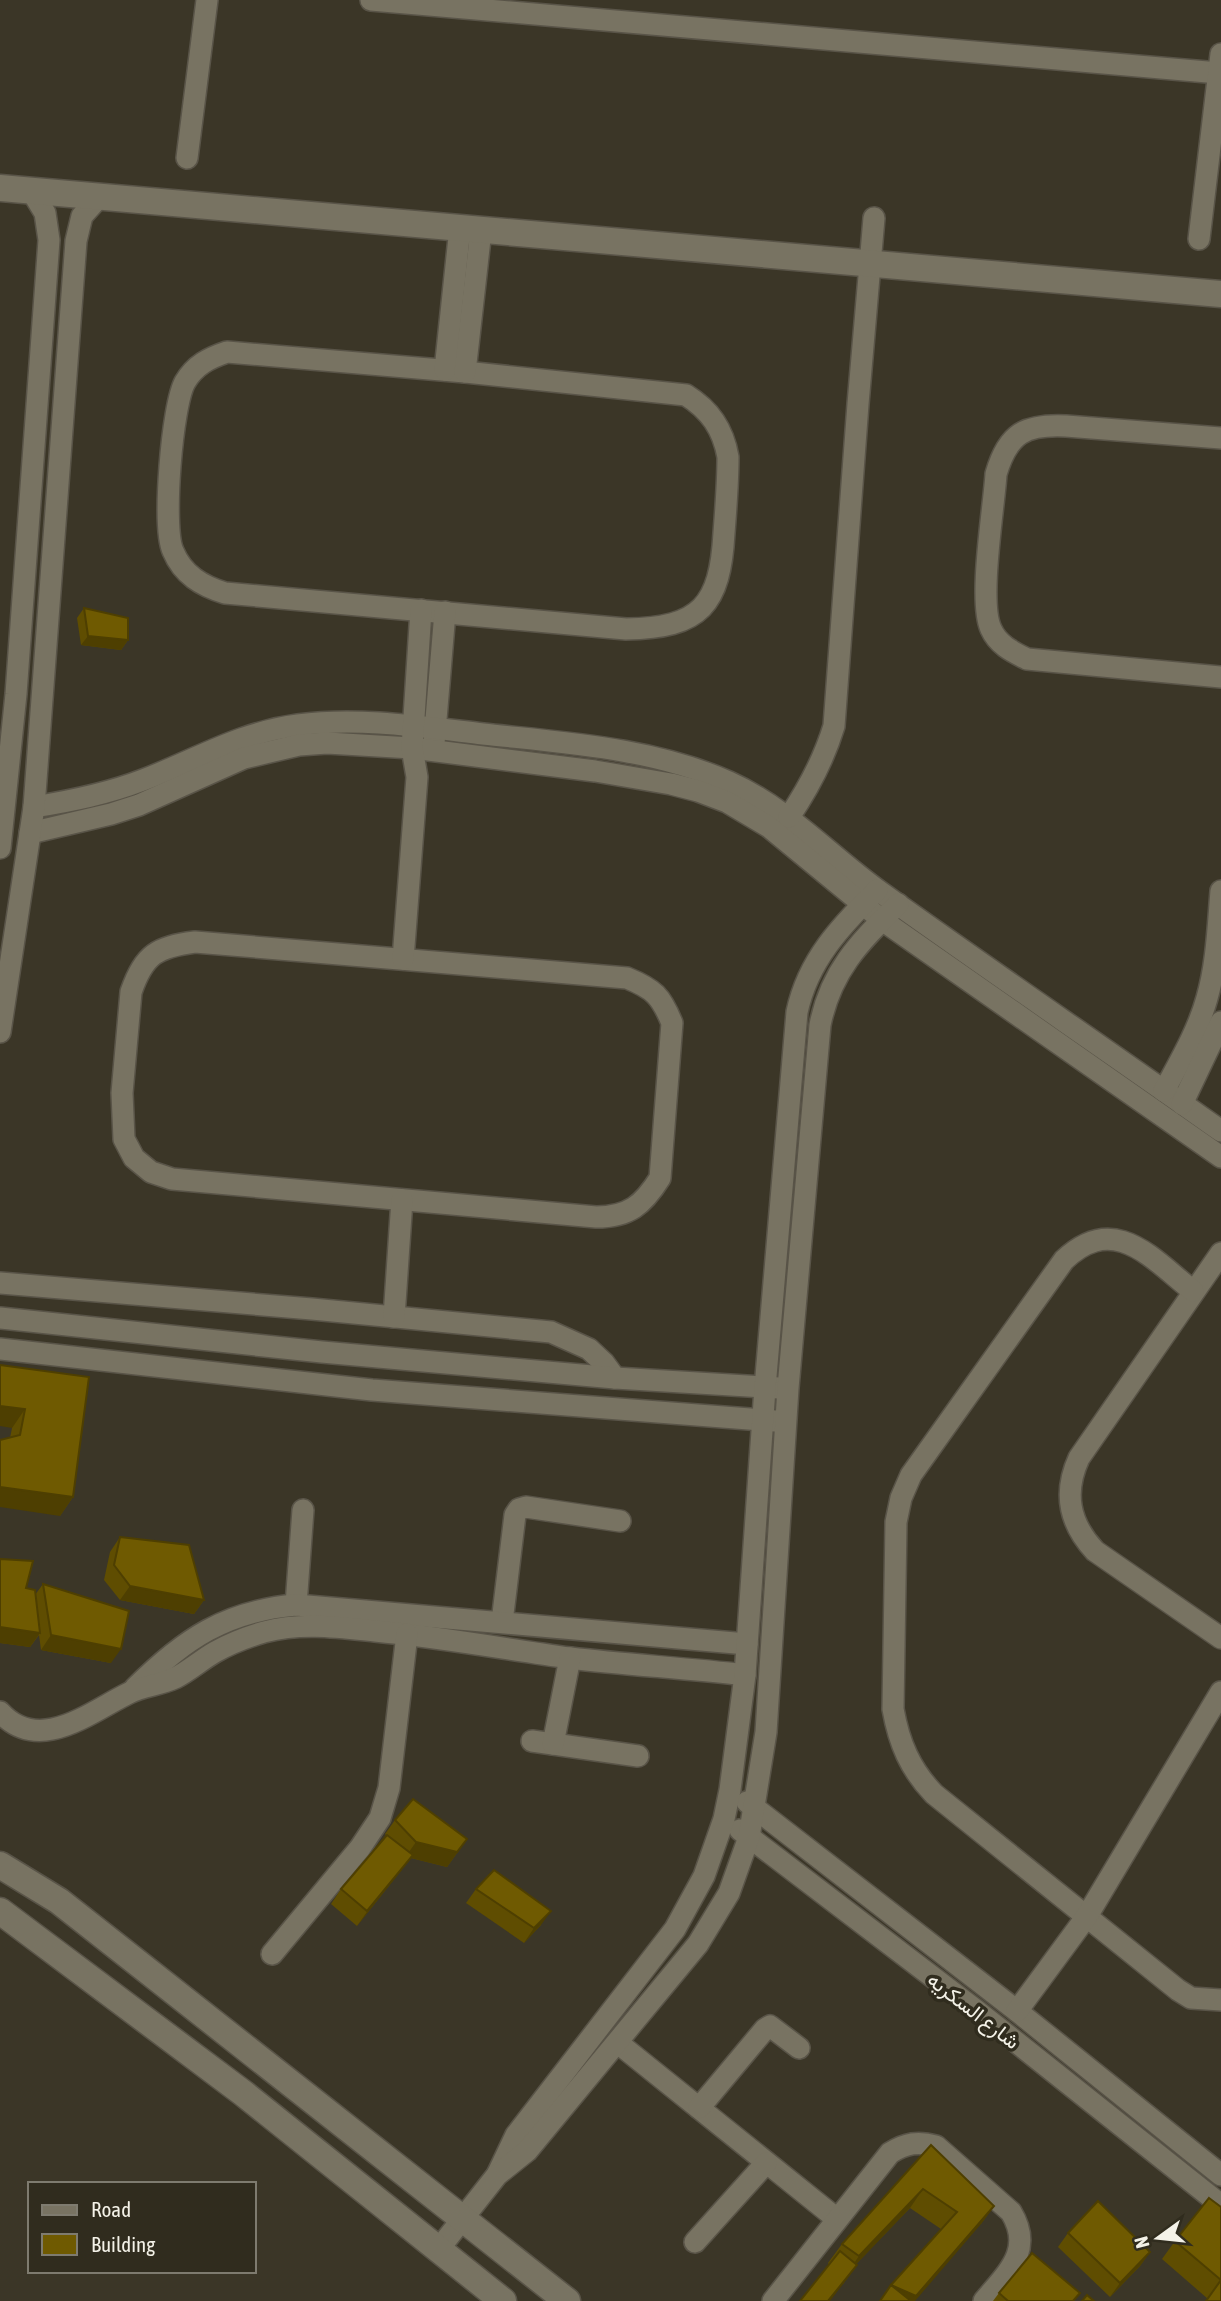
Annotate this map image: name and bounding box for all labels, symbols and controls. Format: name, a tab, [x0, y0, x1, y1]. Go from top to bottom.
street label: شارع السكريه	[921, 1967, 1025, 2056]
legend	[28, 2182, 256, 2273]
text: Road	[91, 2197, 131, 2221]
north arrow	[1123, 2203, 1193, 2273]
text: Building	[91, 2232, 155, 2256]
text: N	[1130, 2234, 1154, 2251]

